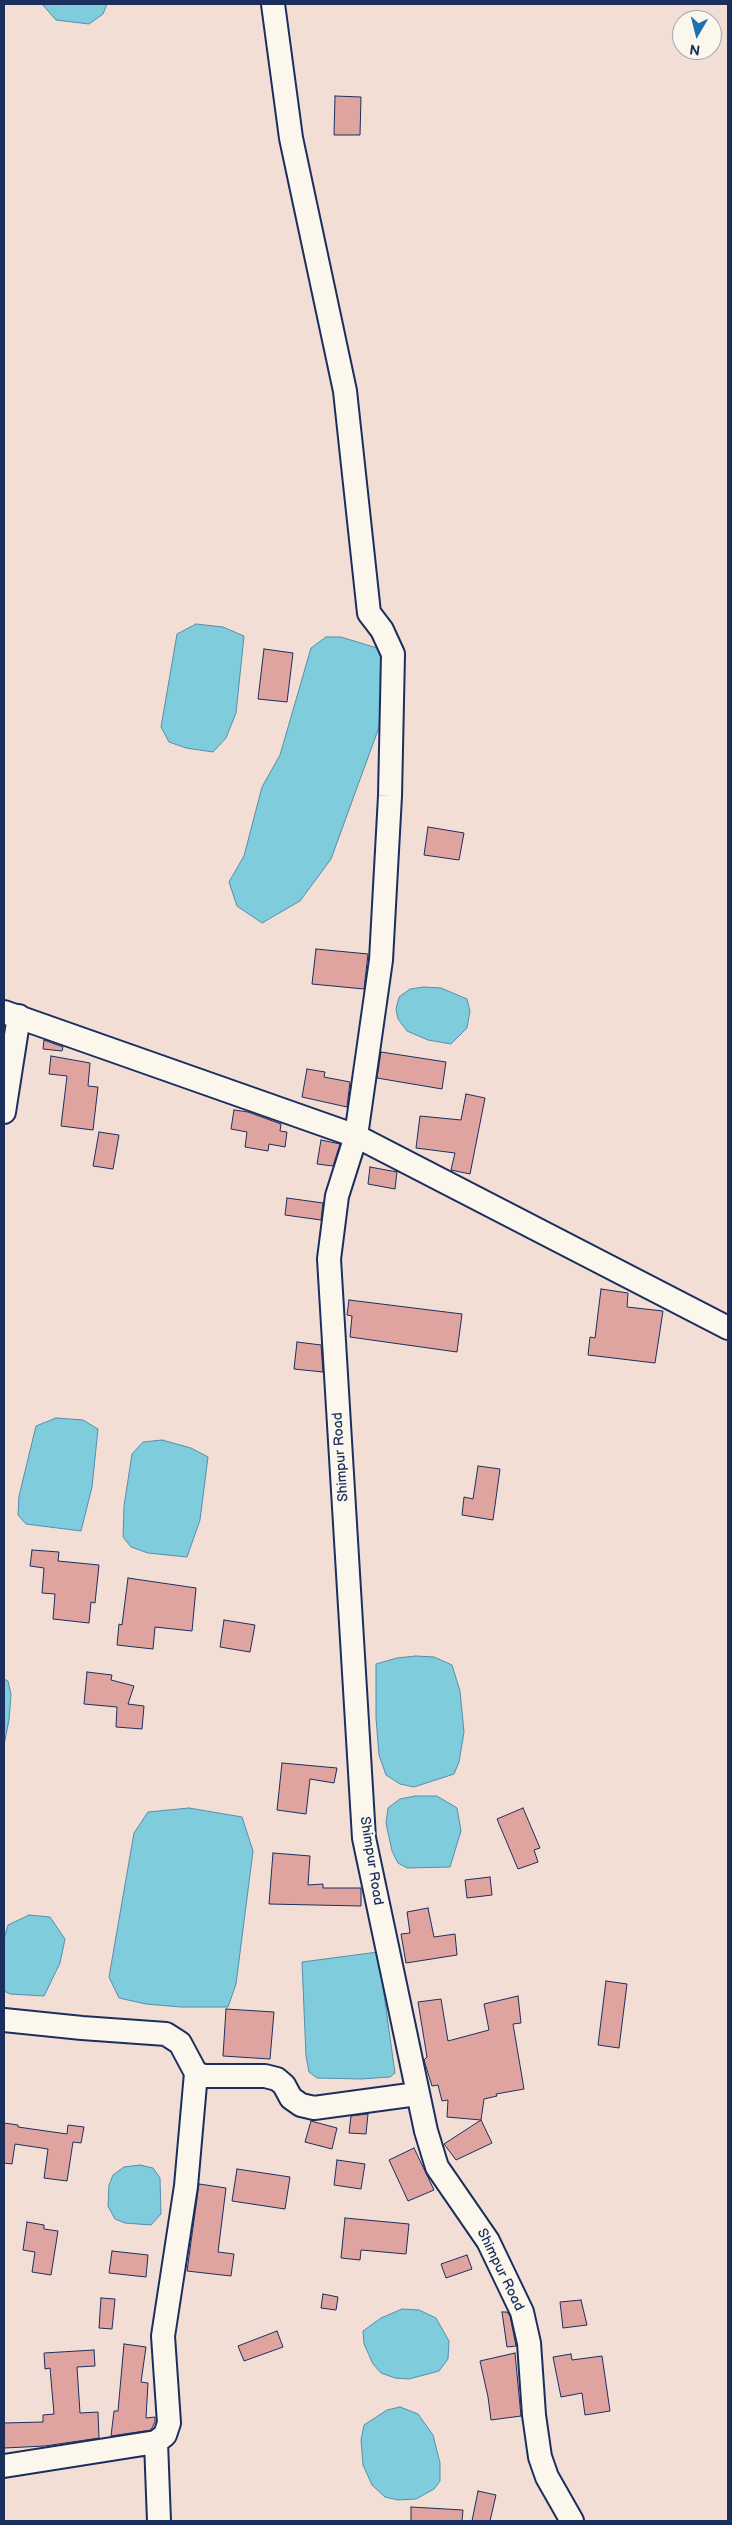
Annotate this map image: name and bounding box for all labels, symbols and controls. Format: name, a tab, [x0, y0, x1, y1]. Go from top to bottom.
north arrow	[672, 10, 722, 60]
text: N	[689, 40, 701, 59]
street label: Shimpur Road	[329, 1412, 353, 1502]
street label: Shimpur Road	[356, 1815, 386, 1907]
street label: Shimpur Road	[473, 2226, 527, 2314]

